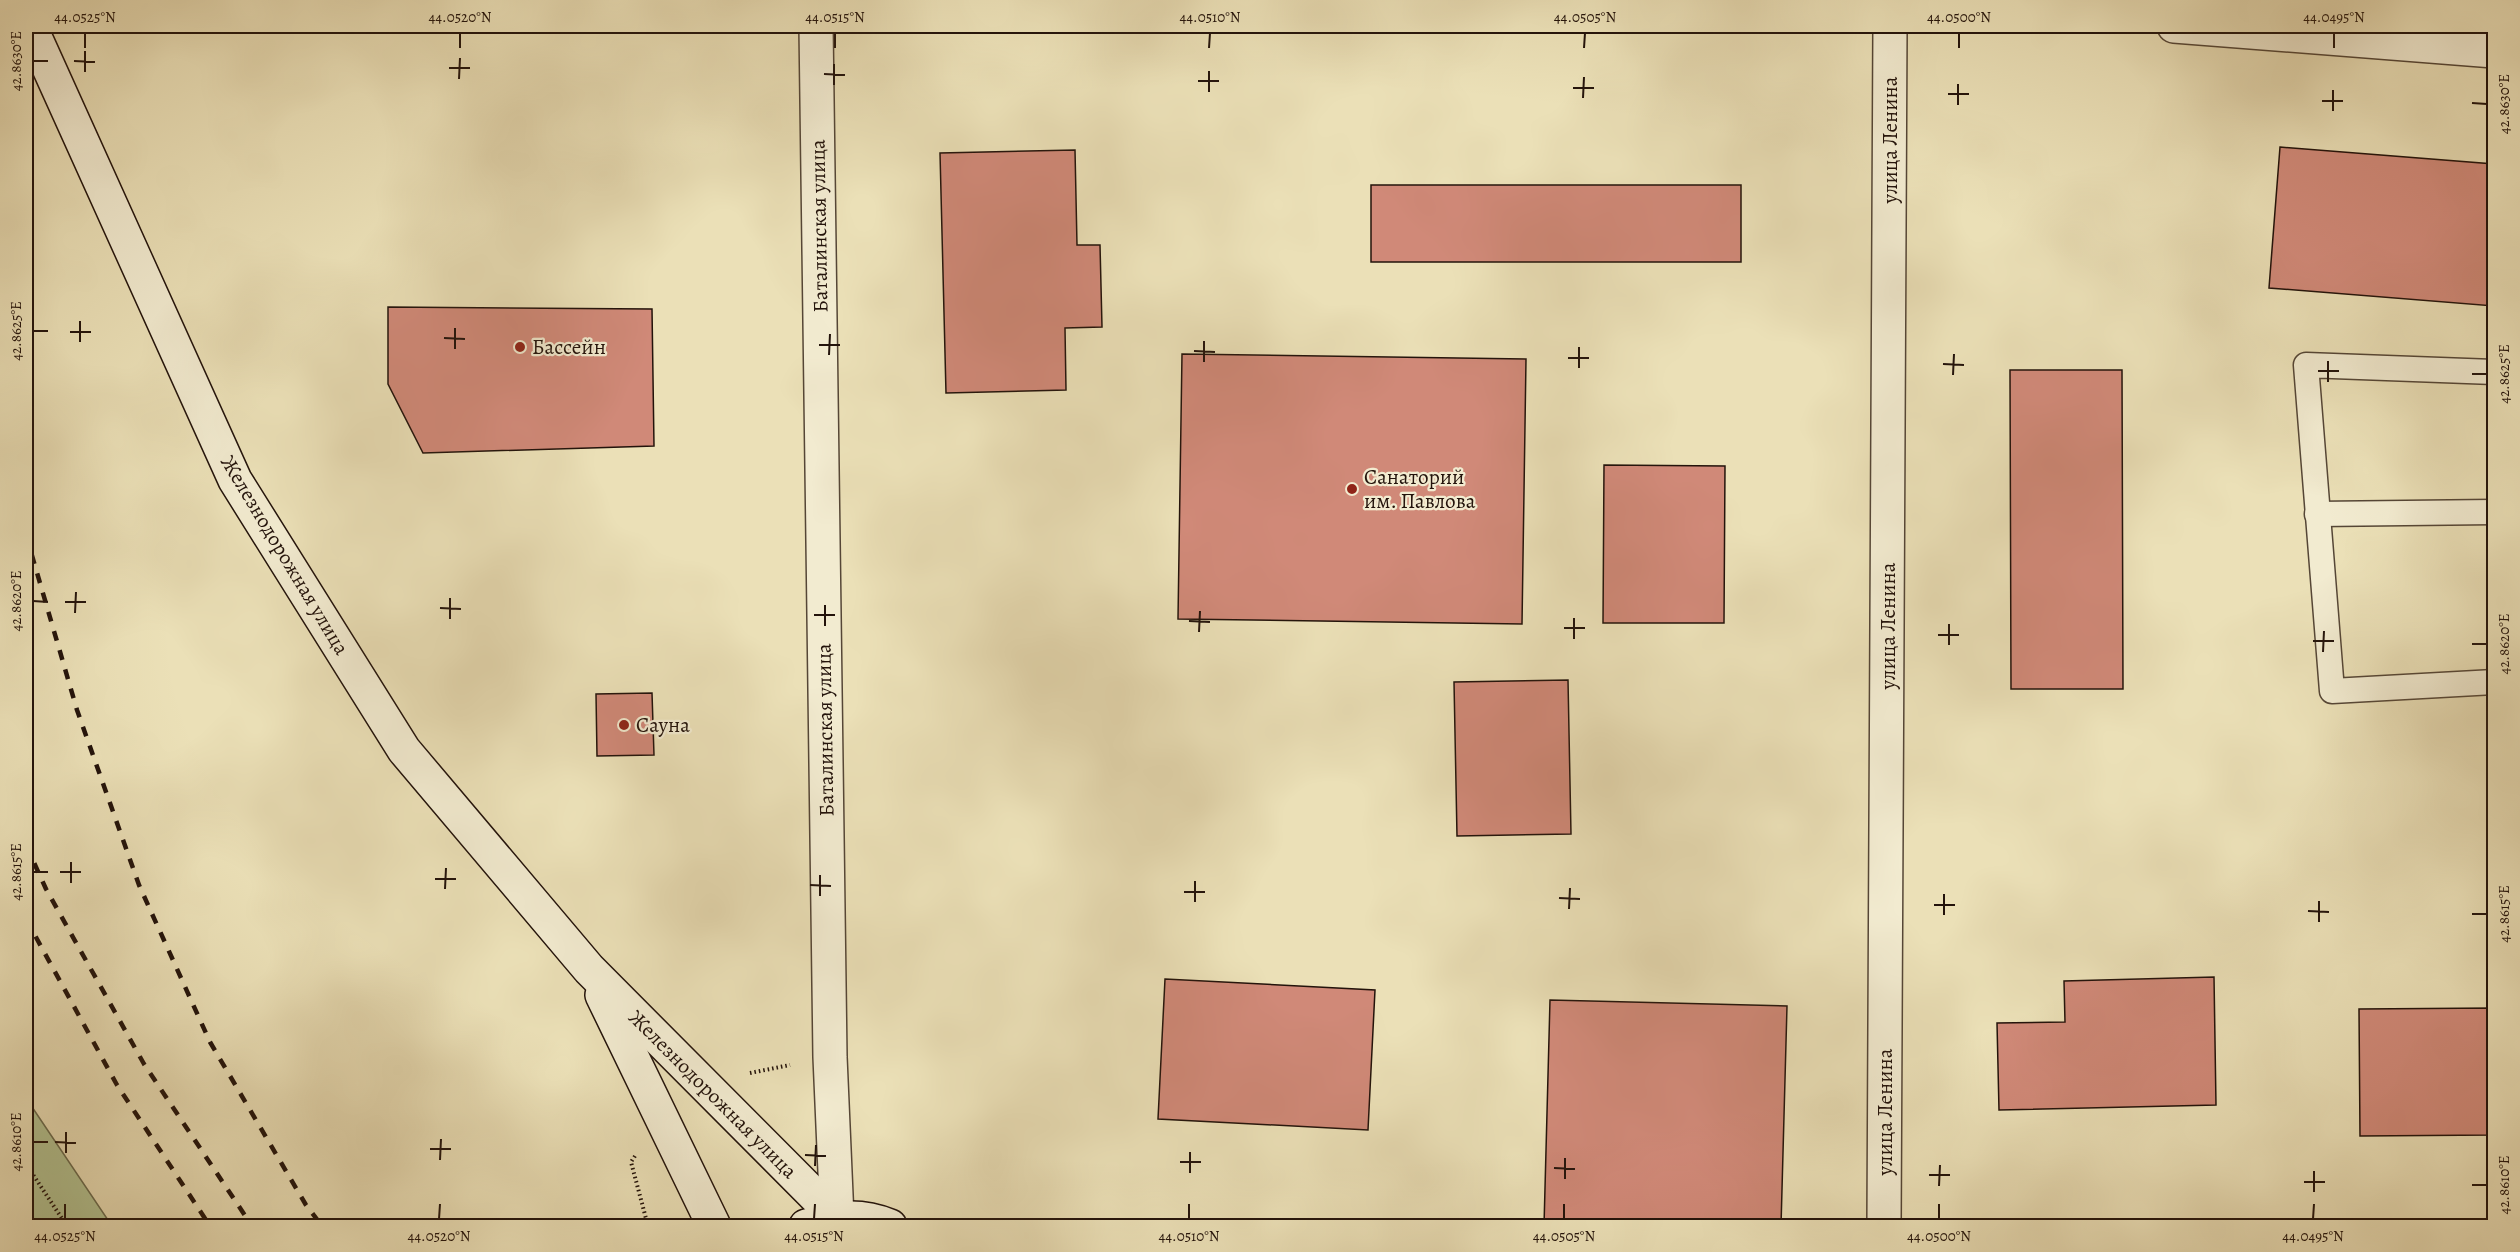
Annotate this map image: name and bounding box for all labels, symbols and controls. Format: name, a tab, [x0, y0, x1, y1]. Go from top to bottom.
text: 44.0525°N	[54, 7, 116, 27]
text: 44.0520°N	[428, 7, 492, 27]
text: 44.0515°N	[805, 7, 865, 27]
text: 44.0510°N	[1179, 7, 1241, 27]
text: 44.0505°N	[1554, 7, 1616, 27]
text: 44.0500°N	[1927, 7, 1991, 27]
text: 44.0495°N	[2303, 7, 2365, 27]
text: 42.8630°E	[6, 31, 26, 91]
text: 42.8630°E	[2494, 74, 2514, 134]
street label: улица Ленина	[1876, 76, 1904, 205]
street label: Баталинская улица	[803, 139, 835, 313]
text: 42.8625°E	[6, 301, 26, 361]
place label: Бассейн	[532, 333, 606, 361]
marker: Бассейн	[513, 340, 527, 354]
text: 42.8625°E	[2494, 344, 2514, 404]
street label: Железнодорожная улица	[214, 450, 356, 660]
place label: Санаторий им. Павлова	[1364, 463, 1476, 515]
marker: Санаторий им. Павлова	[1345, 482, 1359, 496]
street label: улица Ленина	[1874, 562, 1902, 691]
text: 42.8620°E	[6, 570, 26, 632]
text: 42.8620°E	[2494, 613, 2514, 675]
street label: Баталинская улица	[809, 643, 841, 817]
place label: Сауна	[636, 711, 690, 739]
marker: Сауна	[617, 718, 631, 732]
text: 42.8615°E	[6, 843, 26, 901]
text: 42.8615°E	[2494, 885, 2514, 943]
street label: Железнодорожная улица	[623, 1004, 804, 1185]
street label: улица Ленина	[1871, 1048, 1899, 1177]
text: 42.8610°E	[6, 1112, 26, 1172]
text: 42.8610°E	[2494, 1155, 2514, 1215]
text: 44.0525°N	[34, 1226, 96, 1246]
text: 44.0520°N	[407, 1226, 471, 1246]
text: 44.0515°N	[784, 1226, 844, 1246]
text: 44.0510°N	[1158, 1226, 1220, 1246]
text: 44.0505°N	[1533, 1226, 1595, 1246]
text: 44.0500°N	[1907, 1226, 1971, 1246]
text: 44.0495°N	[2282, 1226, 2344, 1246]

